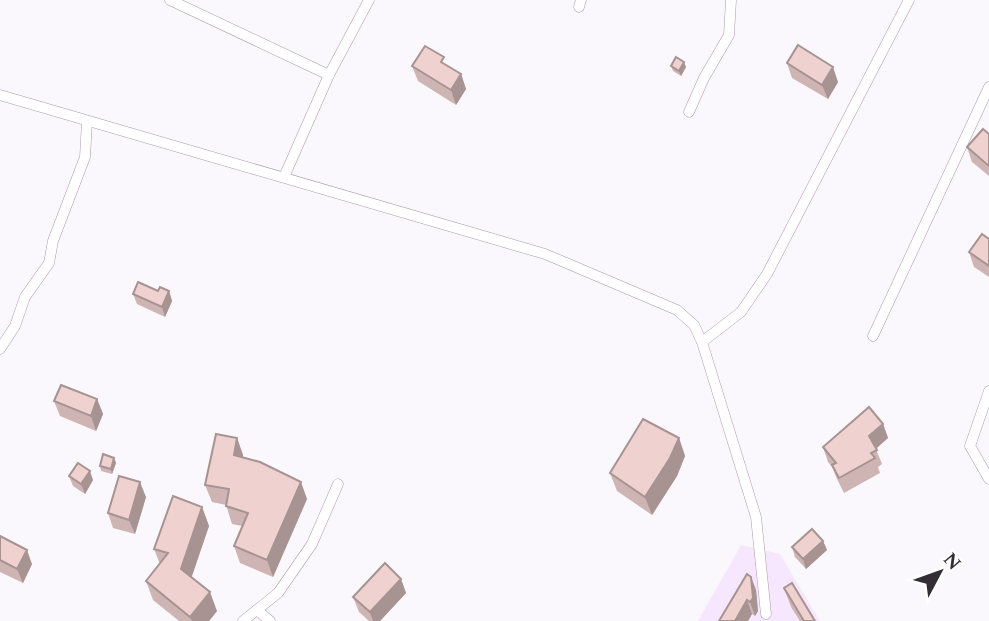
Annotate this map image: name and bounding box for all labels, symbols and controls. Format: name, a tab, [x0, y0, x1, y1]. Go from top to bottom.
north arrow	[905, 537, 975, 607]
text: N	[936, 546, 968, 577]

